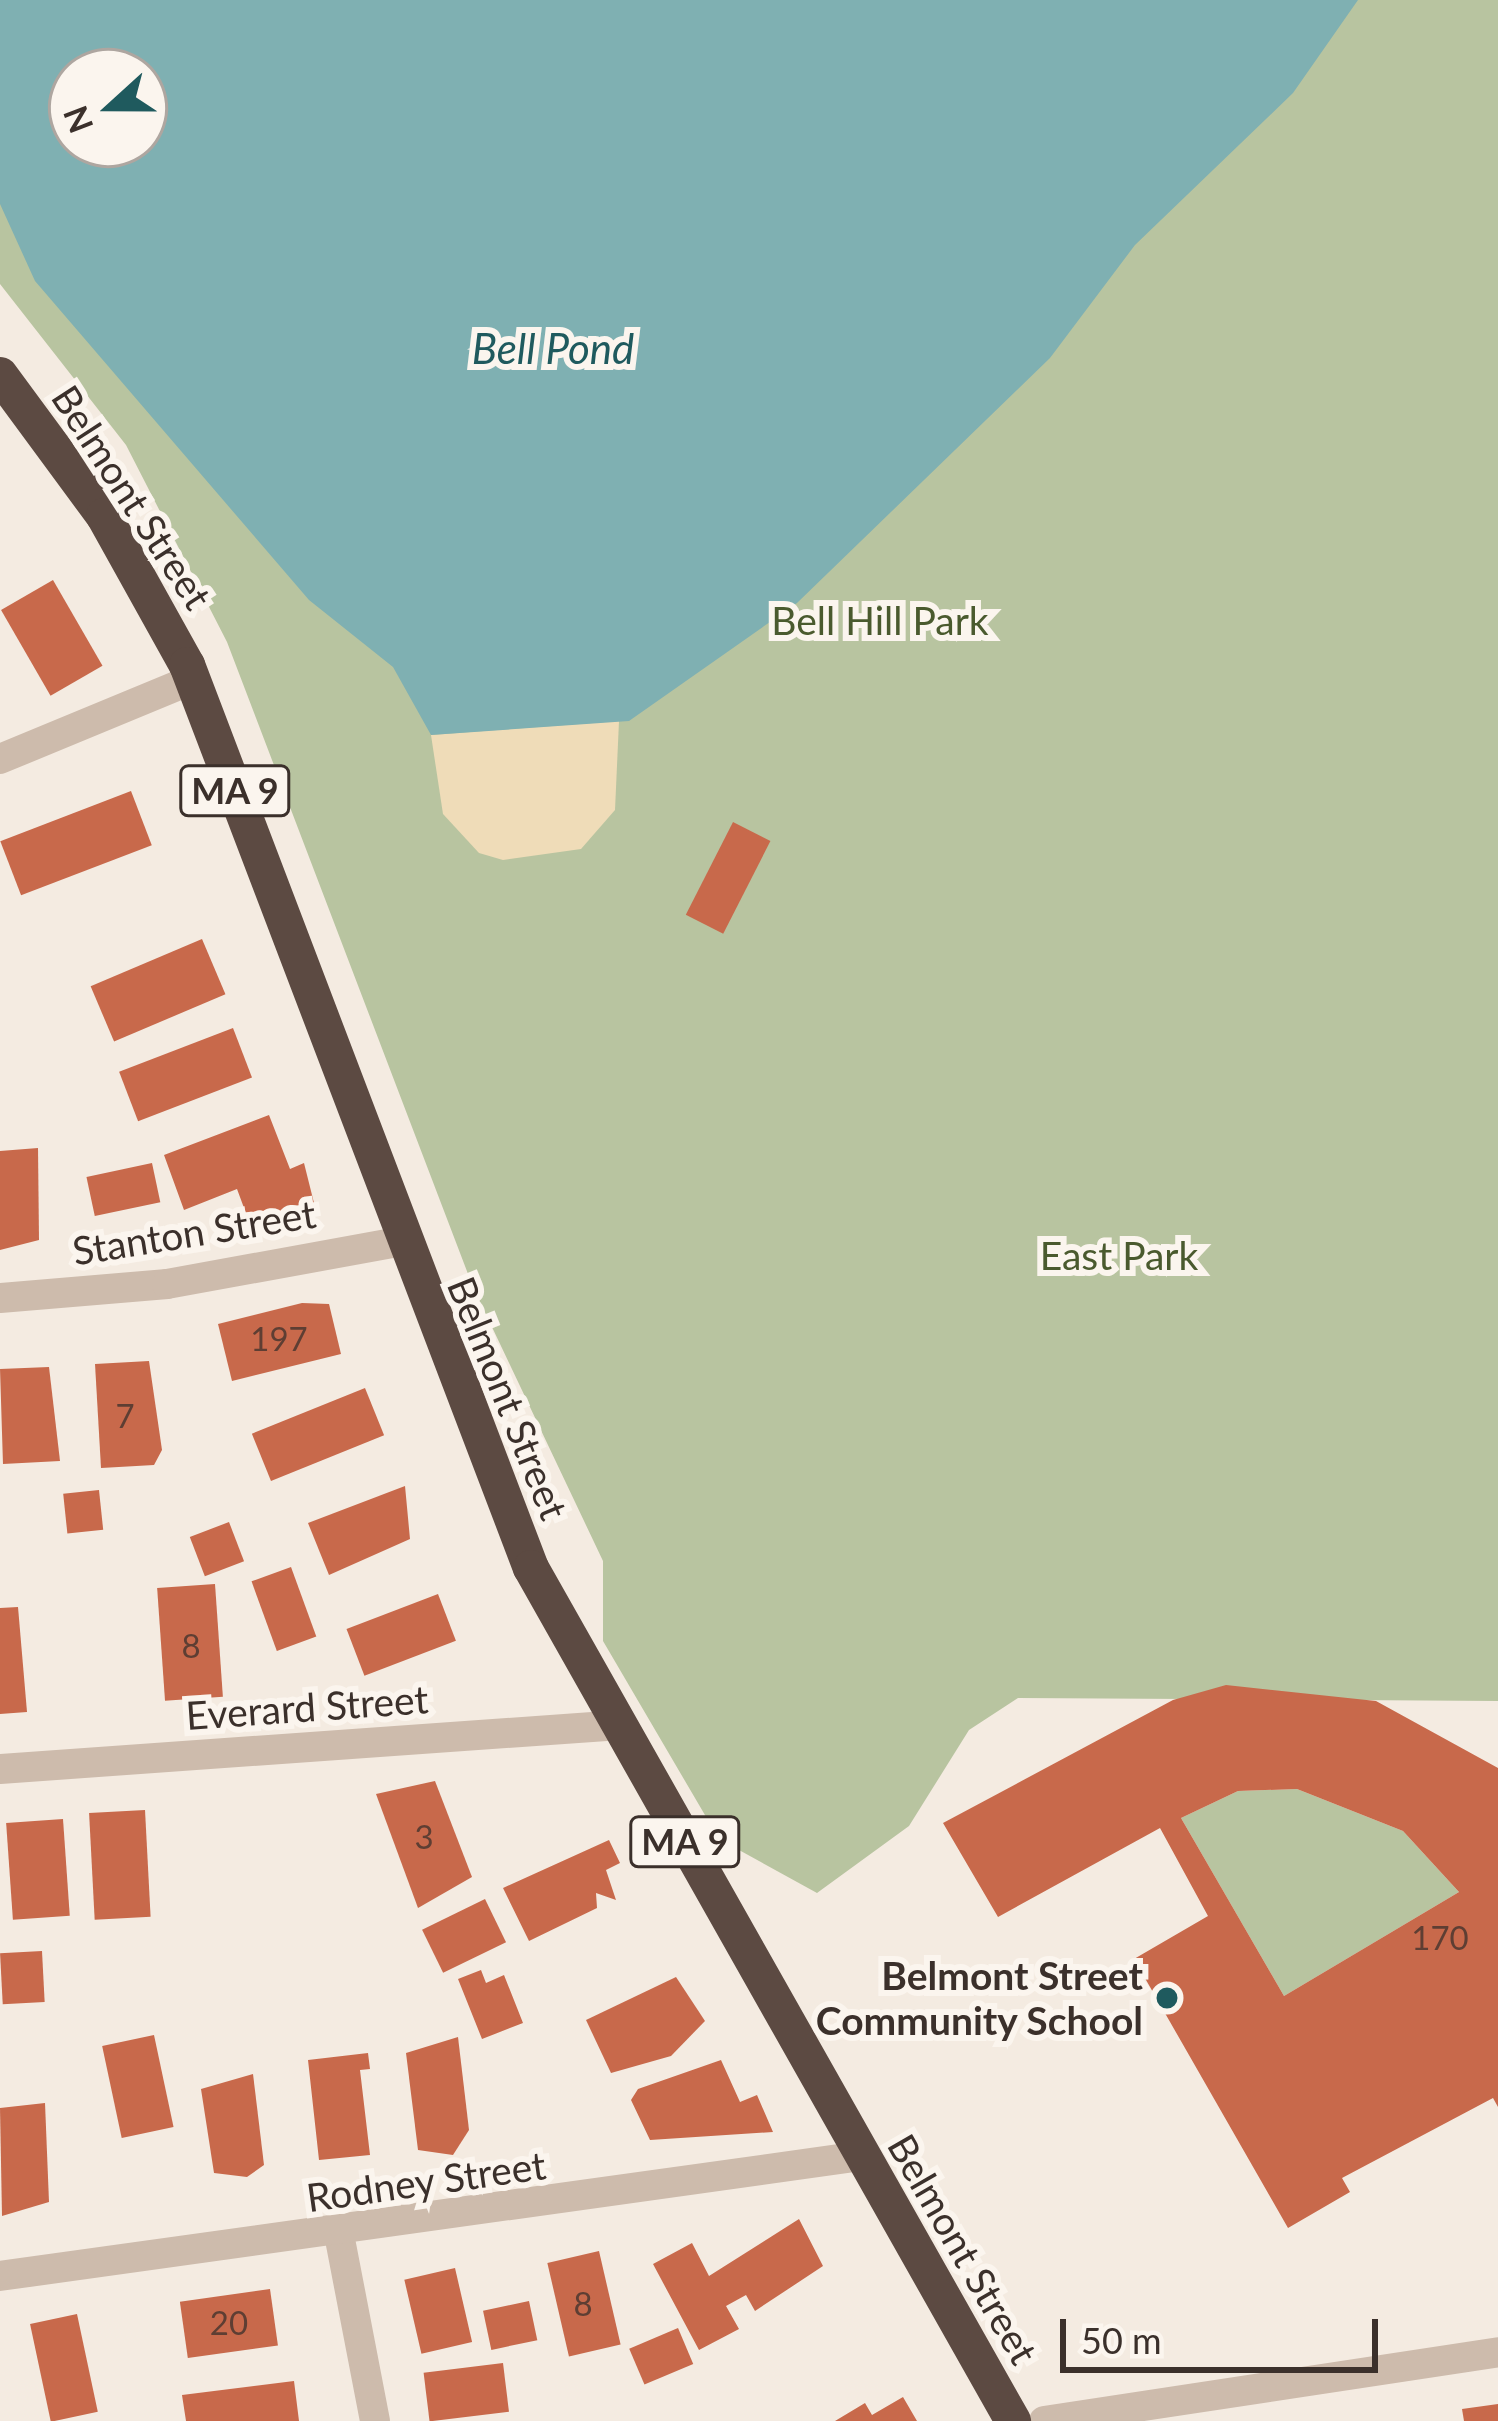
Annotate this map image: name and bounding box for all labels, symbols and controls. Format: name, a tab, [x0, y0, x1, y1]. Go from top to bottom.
north arrow	[48, 48, 168, 168]
text: N	[54, 101, 100, 139]
water label: Bell Pond	[472, 323, 634, 373]
street label: Belmont Street	[42, 376, 222, 618]
park label: Bell Hill Park	[771, 597, 989, 643]
road number: MA 9	[178, 761, 292, 821]
street label: Stanton Street	[69, 1190, 319, 1274]
park label: East Park	[1040, 1232, 1198, 1278]
street label: Belmont Street	[438, 1270, 578, 1526]
house number: 197	[250, 1319, 308, 1359]
house number: 7	[115, 1396, 135, 1436]
house number: 8	[181, 1626, 201, 1666]
street label: Everard Street	[184, 1675, 430, 1739]
road number: MA 9	[628, 1812, 742, 1872]
house number: 3	[414, 1817, 434, 1857]
house number: 170	[1411, 1918, 1469, 1958]
place label: Belmont Street Community School	[815, 1953, 1143, 2044]
marker: Belmont Street Community School	[1154, 1985, 1180, 2011]
street label: Belmont Street	[878, 2126, 1048, 2372]
street label: Rodney Street	[303, 2141, 549, 2221]
house number: 8	[573, 2284, 593, 2324]
scale bar	[1066, 2295, 1384, 2369]
house number: 20	[210, 2303, 248, 2343]
text: 50 m	[1081, 2318, 1162, 2362]

